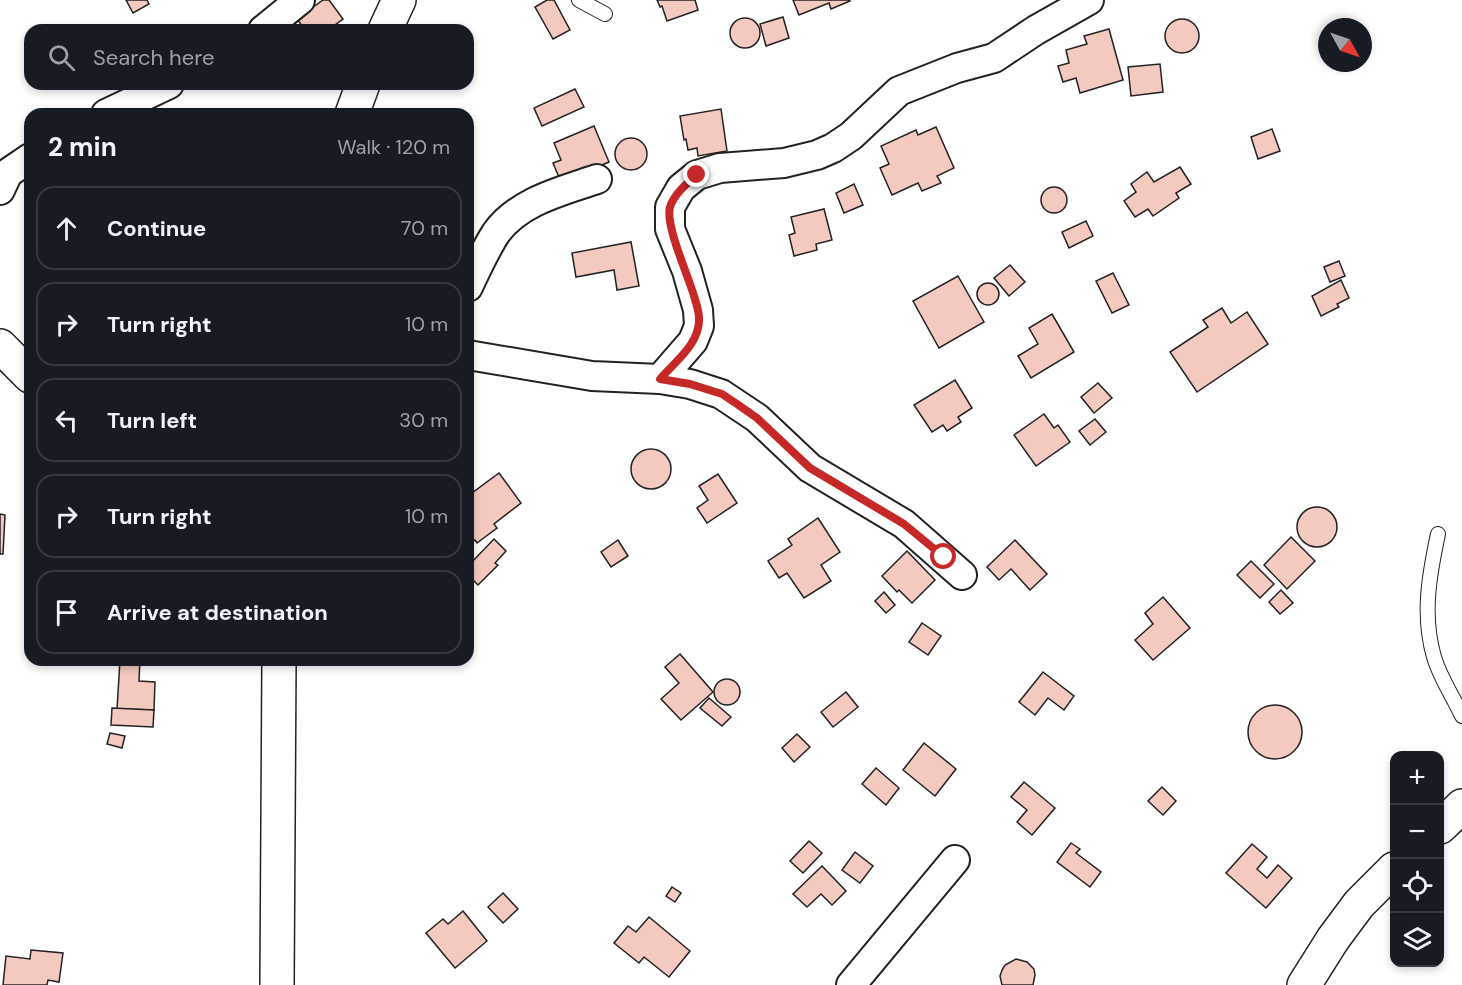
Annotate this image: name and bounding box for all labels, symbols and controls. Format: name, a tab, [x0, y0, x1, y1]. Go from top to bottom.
north arrow	[1318, 18, 1372, 72]
search box	[24, 24, 474, 90]
icon: search	[45, 41, 78, 74]
text: Search here	[93, 43, 214, 72]
text: 2 min	[48, 130, 117, 164]
text: Walk · 120 m	[337, 134, 450, 160]
route end	[683, 161, 709, 187]
icon: ahead	[50, 212, 83, 245]
text: Continue	[107, 214, 206, 243]
text: 70 m	[401, 215, 448, 241]
icon: right	[50, 308, 83, 341]
text: Turn right	[107, 310, 212, 339]
text: 10 m	[405, 311, 448, 337]
icon: left	[50, 404, 83, 437]
text: Turn left	[107, 406, 197, 435]
text: 30 m	[399, 407, 448, 433]
icon: right	[50, 500, 83, 533]
text: Turn right	[107, 502, 212, 531]
text: 10 m	[405, 503, 448, 529]
route start	[930, 543, 956, 569]
icon: arrive	[50, 596, 83, 629]
text: Arrive at destination	[107, 598, 328, 627]
map controls	[1390, 751, 1444, 967]
button: +	[1390, 751, 1444, 805]
button: −	[1390, 805, 1444, 859]
button: locate	[1390, 859, 1444, 913]
button: layers	[1390, 913, 1444, 967]

